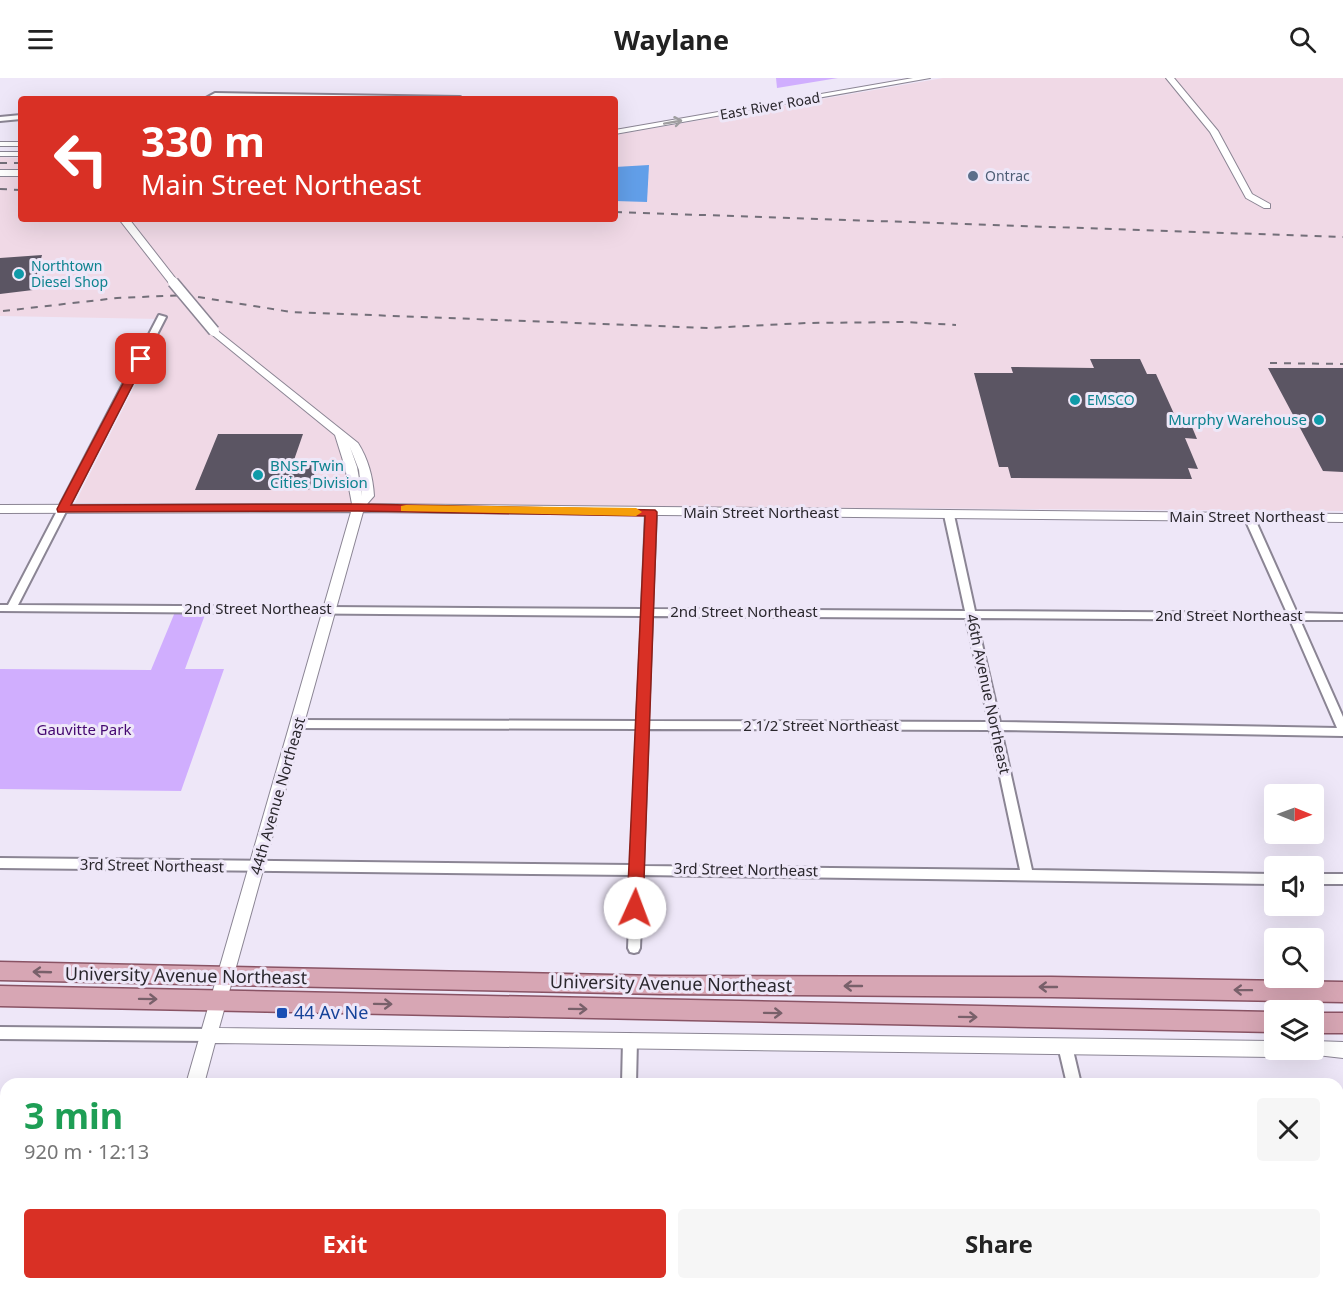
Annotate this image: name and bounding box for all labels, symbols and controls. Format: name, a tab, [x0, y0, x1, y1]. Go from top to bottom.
text: Waylane	[614, 21, 729, 58]
icon: menu	[24, 23, 57, 56]
icon: search	[1286, 23, 1319, 56]
street label: East River Road	[718, 87, 822, 124]
text: 330 m	[141, 112, 265, 169]
one-way arrow	[662, 117, 682, 128]
icon: left	[42, 120, 120, 198]
text: Main Street Northeast	[141, 166, 421, 203]
place label: Ontrac	[985, 166, 1030, 185]
marker: Ontrac	[966, 169, 980, 183]
place label: Northtown Diesel Shop	[31, 256, 108, 291]
marker: Northtown Diesel Shop	[12, 267, 26, 281]
pin	[115, 333, 166, 384]
icon: arrive	[124, 342, 157, 375]
place label: EMSCO	[1087, 390, 1135, 409]
marker: EMSCO	[1068, 393, 1082, 407]
place label: Murphy Warehouse	[1168, 409, 1307, 429]
marker: Murphy Warehouse	[1312, 413, 1326, 427]
place label: BNSF Twin Cities Division	[270, 455, 368, 492]
marker: BNSF Twin Cities Division	[251, 468, 265, 482]
street label: Main Street Northeast	[683, 502, 839, 522]
street label: Main Street Northeast	[1169, 506, 1325, 526]
street label: 2nd Street Northeast	[184, 598, 332, 618]
street label: 2nd Street Northeast	[670, 601, 818, 621]
street label: 2nd Street Northeast	[1155, 605, 1303, 625]
street label: 46th Avenue Northeast	[962, 612, 1016, 776]
street label: 44th Avenue Northeast	[245, 714, 309, 877]
street label: 2 1/2 Street Northeast	[743, 715, 899, 735]
park label: Gauvitte Park	[37, 719, 131, 739]
north arrow	[1264, 784, 1324, 844]
map controls	[1264, 784, 1324, 1060]
street label: 3rd Street Northeast	[80, 854, 225, 876]
button: sound	[1264, 856, 1324, 916]
street label: 3rd Street Northeast	[674, 858, 819, 880]
position arrow	[603, 876, 667, 940]
button: search	[1264, 928, 1324, 988]
street label: University Avenue Northeast	[65, 961, 308, 989]
one-way arrow	[33, 967, 53, 978]
street label: University Avenue Northeast	[550, 969, 793, 997]
one-way arrow	[843, 980, 863, 992]
one-way arrow	[1038, 981, 1058, 993]
one-way arrow	[1233, 984, 1253, 996]
one-way arrow	[137, 993, 157, 1005]
one-way arrow	[373, 999, 393, 1010]
place label: 44 Av Ne	[294, 1000, 368, 1024]
button: layers	[1264, 1000, 1324, 1060]
one-way arrow	[568, 1003, 588, 1015]
marker: 44 Av Ne	[275, 1006, 289, 1020]
one-way arrow	[762, 1007, 782, 1019]
one-way arrow	[957, 1011, 977, 1023]
text: 3 min	[24, 1091, 123, 1140]
button: close	[1257, 1098, 1320, 1161]
text: 920 m · 12:13	[24, 1138, 149, 1165]
button: Exit	[24, 1209, 666, 1278]
button: Share	[678, 1209, 1320, 1278]

